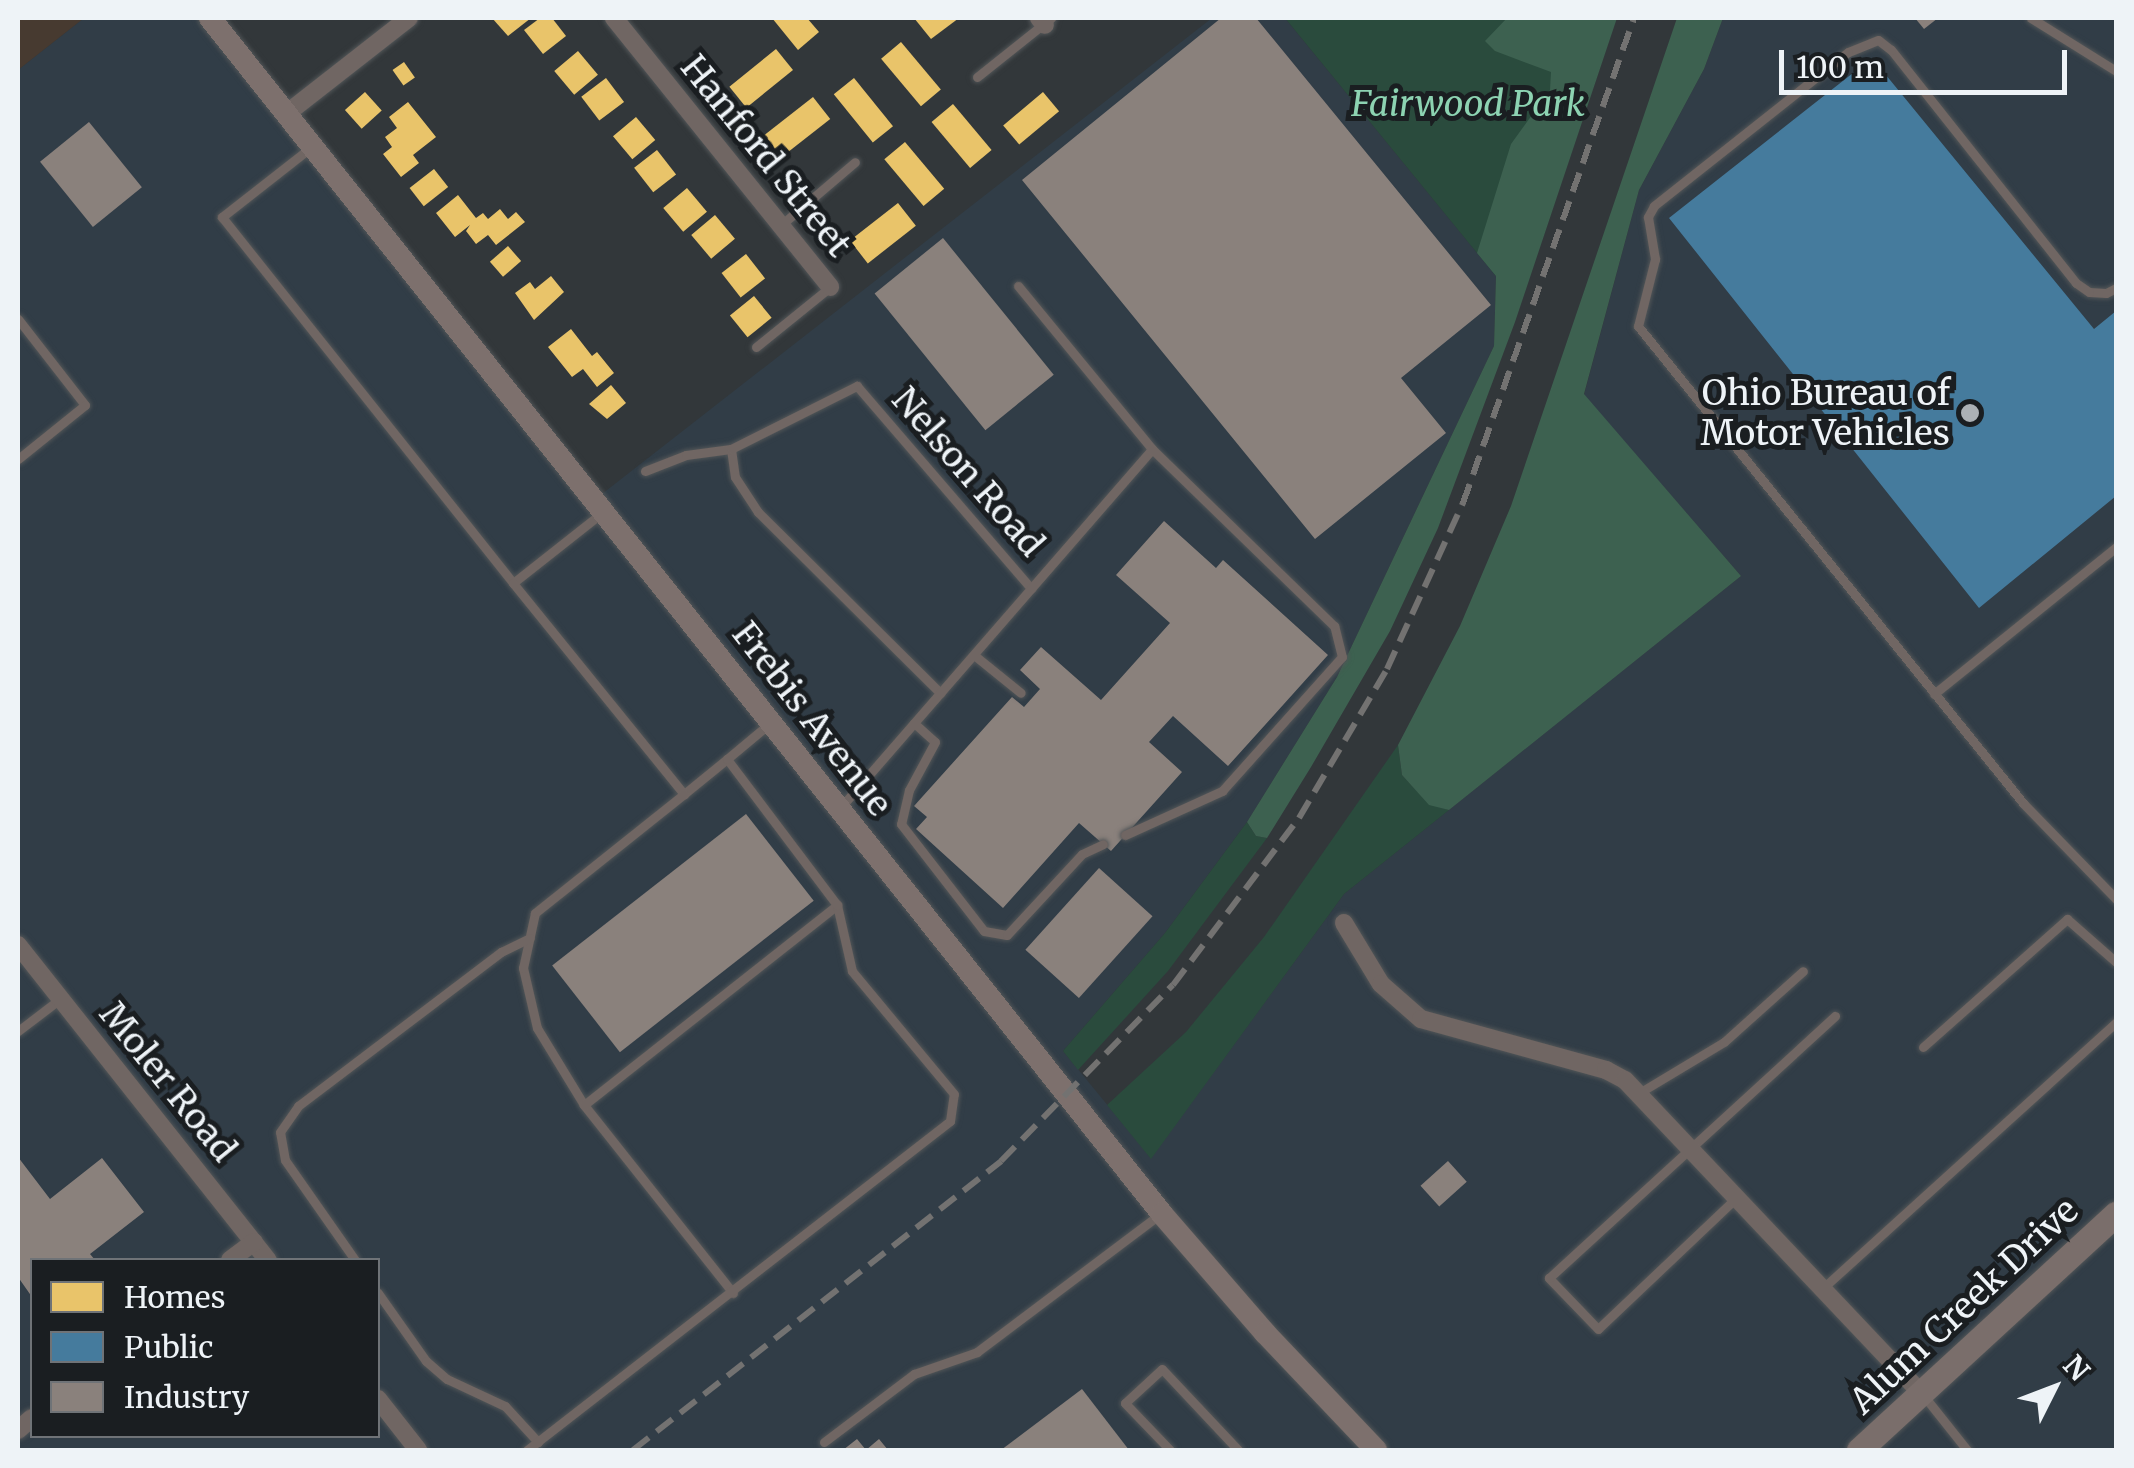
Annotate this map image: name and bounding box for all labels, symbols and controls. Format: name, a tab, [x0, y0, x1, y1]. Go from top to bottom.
scale bar	[1784, 30, 2072, 92]
street label: Hanford Street	[672, 47, 860, 265]
text: 100 m	[1796, 48, 1884, 86]
park label: Fairwood Park	[1351, 83, 1585, 125]
place label: Ohio Bureau of Motor Vehicles	[1700, 372, 1950, 454]
street label: Nelson Road	[883, 379, 1053, 565]
marker: Ohio Bureau of Motor Vehicles	[1959, 402, 1981, 424]
street label: Frebis Avenue	[723, 614, 901, 824]
street label: Moler Road	[91, 994, 245, 1170]
street label: Alum Creek Drive	[1841, 1190, 2087, 1422]
legend	[30, 1258, 380, 1438]
text: Homes	[124, 1278, 225, 1316]
text: Public	[124, 1328, 213, 1366]
north arrow	[2004, 1338, 2104, 1438]
text: N	[2056, 1348, 2097, 1388]
text: Industry	[124, 1378, 249, 1416]

